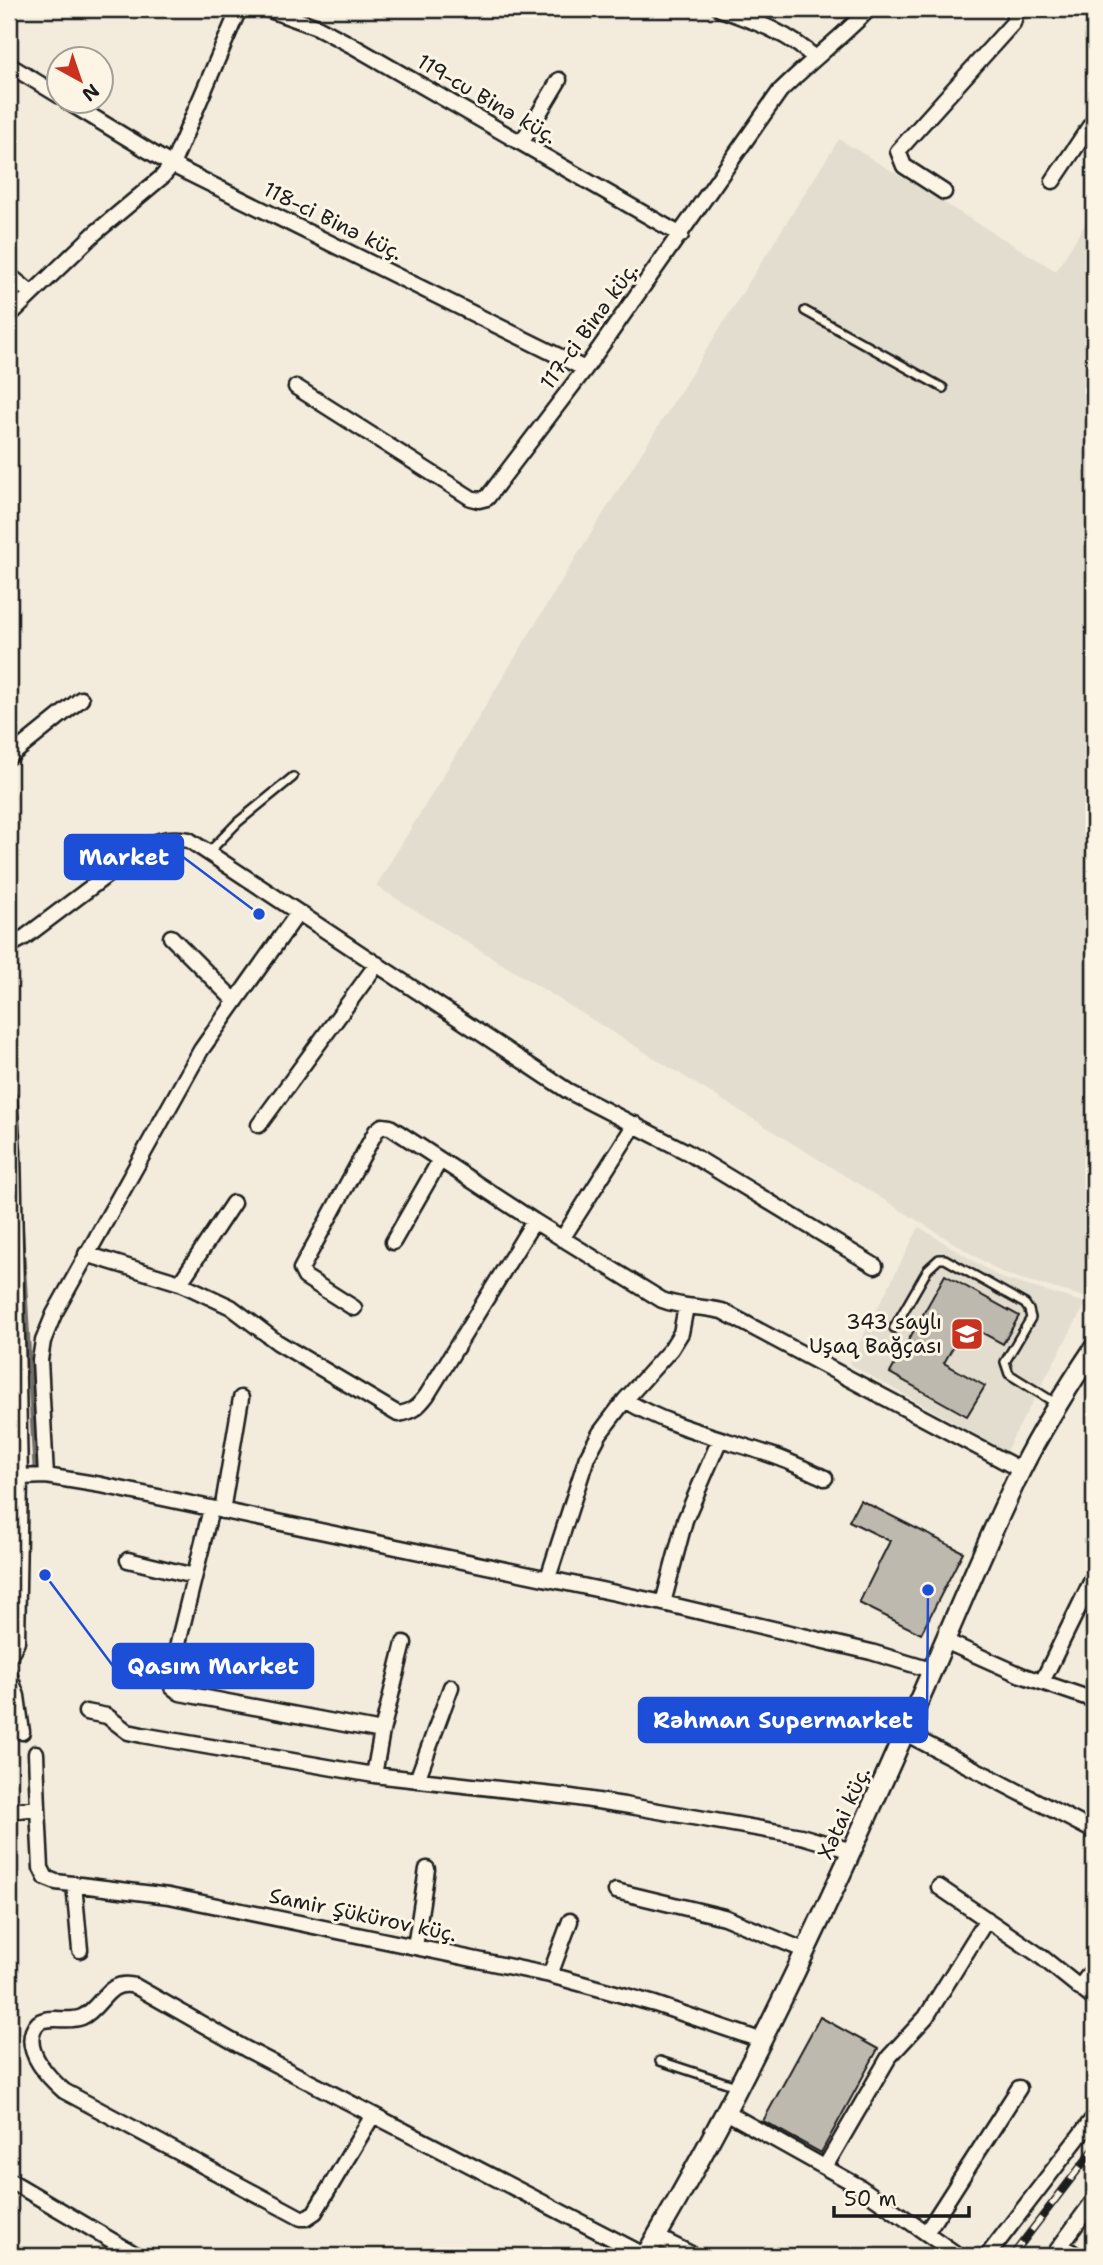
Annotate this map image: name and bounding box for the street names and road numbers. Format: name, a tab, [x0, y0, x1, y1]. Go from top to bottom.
street label: 119-cu Binə küç.	[412, 48, 562, 150]
street label: 118-ci Binə küç.	[259, 175, 407, 267]
street label: 117-ci Binə küç.	[533, 257, 645, 395]
street label: Xətai küç.	[811, 1762, 877, 1864]
street label: Samir Şükürov küç.	[267, 1881, 459, 1949]

